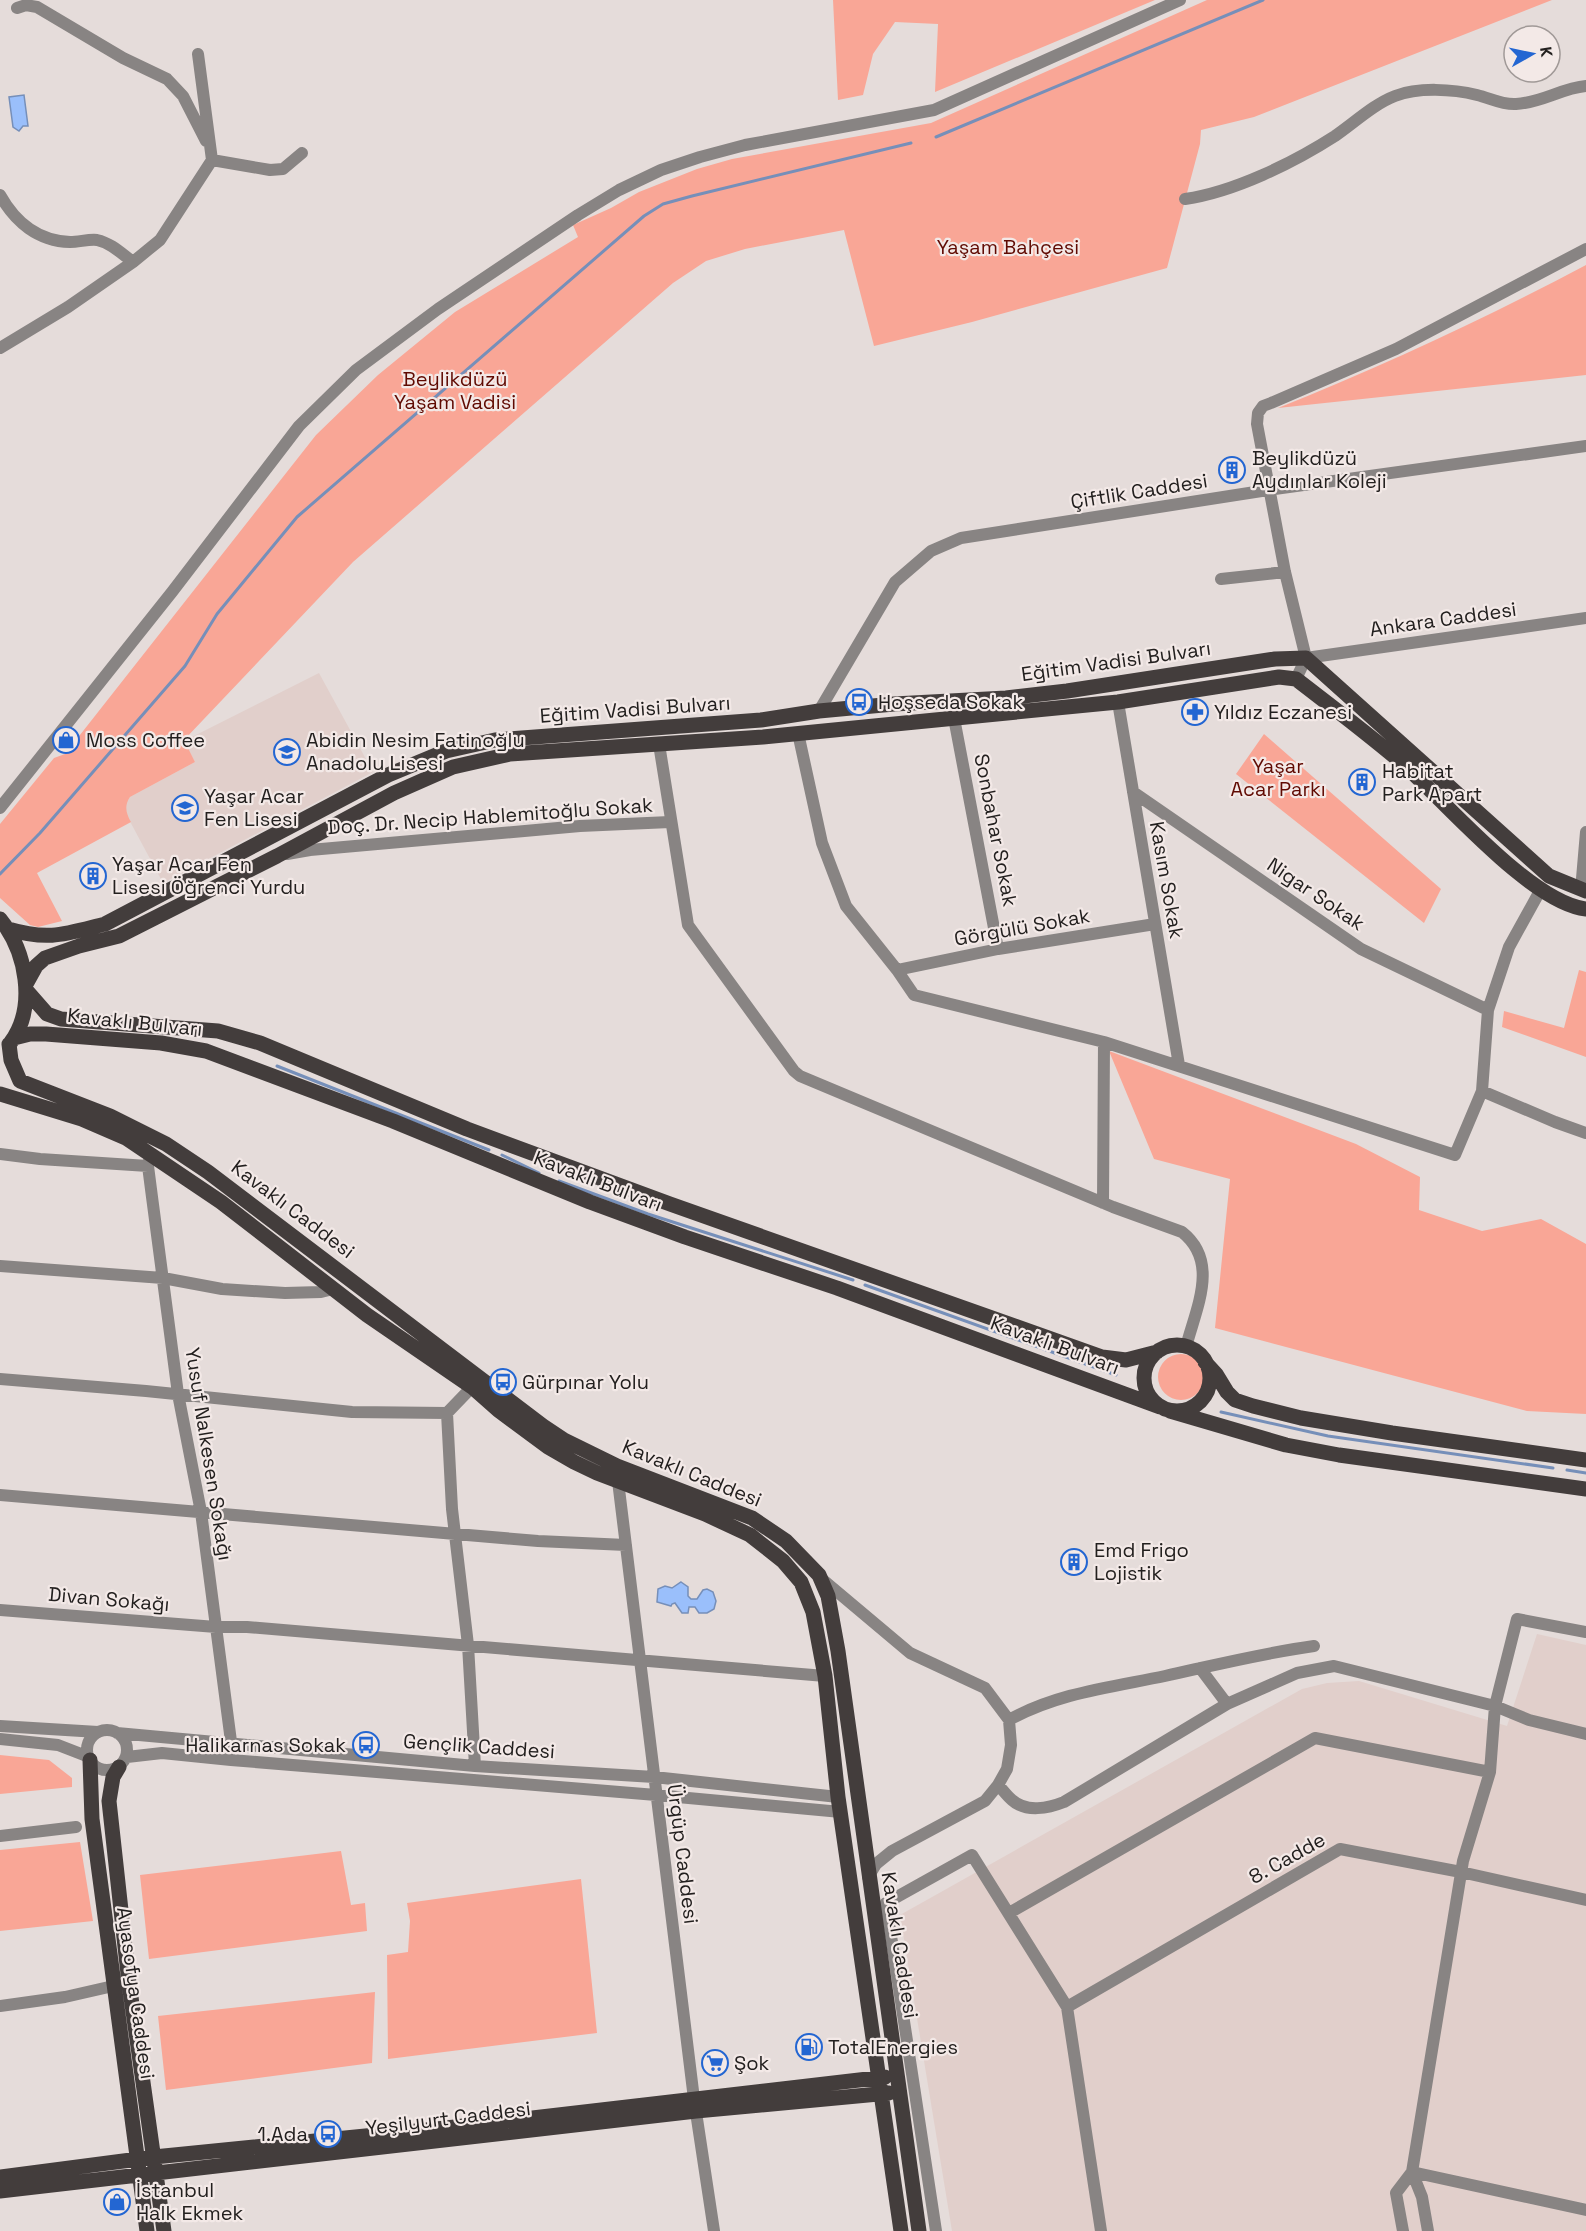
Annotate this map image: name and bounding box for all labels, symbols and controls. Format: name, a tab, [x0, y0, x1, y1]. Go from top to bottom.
north arrow	[1502, 24, 1562, 84]
text: K	[1535, 45, 1557, 58]
park label: Yaşam Bahçesi	[937, 234, 1079, 260]
park label: Beylikdüzü Yaşam Vadisi	[394, 366, 516, 415]
place label: Beylikdüzü Aydınlar Koleji	[1252, 445, 1387, 494]
building icon: Beylikdüzü Aydınlar Koleji	[1217, 455, 1247, 485]
street label: Çiftlik Caddesi	[1069, 467, 1209, 515]
street label: Ankara Caddesi	[1368, 596, 1518, 642]
street label: Eğitim Vadisi Bulvarı	[1020, 635, 1212, 687]
bus stop icon: Hoşseda Sokak	[844, 687, 874, 717]
street label: Eğitim Vadisi Bulvarı	[539, 689, 731, 729]
place label: Hoşseda Sokak	[878, 689, 1024, 715]
pharmacy icon: Yıldız Eczanesi	[1180, 697, 1210, 727]
place label: Yıldız Eczanesi	[1214, 699, 1352, 725]
shop icon: Moss Coffee	[51, 725, 81, 755]
place label: Moss Coffee	[86, 727, 205, 753]
place label: Abidin Nesim Fatinoğlu Anadolu Lisesi	[306, 727, 525, 776]
school or university icon: Abidin Nesim Fatinoğlu Anadolu Lisesi	[272, 737, 302, 767]
street label: Sonbahar Sokak	[968, 751, 1024, 909]
park label: Yaşar Acar Parkı	[1230, 753, 1326, 802]
place label: Habitat Park Apart	[1382, 758, 1482, 807]
building icon: Habitat Park Apart	[1347, 767, 1377, 797]
place label: Yaşar Acar Fen Lisesi	[204, 783, 304, 832]
street label: Doç. Dr. Necip Hablemitoğlu Sokak	[326, 792, 654, 840]
school or university icon: Yaşar Acar Fen Lisesi	[170, 793, 200, 823]
street label: Kasım Sokak	[1144, 819, 1190, 941]
place label: Yaşar Acar Fen Lisesi Öğrenci Yurdu	[112, 851, 305, 900]
street label: Nigar Sokak	[1262, 852, 1370, 936]
building icon: Yaşar Acar Fen Lisesi Öğrenci Yurdu	[78, 861, 108, 891]
street label: Görgülü Sokak	[952, 902, 1092, 952]
street label: Kavaklı Bulvarı	[66, 1002, 204, 1042]
street label: Kavaklı Bulvarı	[530, 1145, 666, 1217]
street label: Kavaklı Caddesi	[226, 1154, 360, 1264]
street label: Kavaklı Bulvarı	[987, 1310, 1123, 1380]
street label: Yusuf Nalkesen Sokağı	[179, 1346, 239, 1562]
bus stop icon: Gürpınar Yolu	[488, 1367, 518, 1397]
place label: Gürpınar Yolu	[522, 1369, 649, 1395]
street label: Kavaklı Caddesi	[619, 1433, 765, 1513]
place label: Emd Frigo Lojistik	[1094, 1537, 1189, 1586]
building icon: Emd Frigo Lojistik	[1059, 1547, 1089, 1577]
street label: Divan Sokağı	[47, 1581, 171, 1617]
street label: Gençlik Caddesi	[402, 1728, 556, 1764]
bus stop icon: Halikarnas Sokak	[351, 1730, 381, 1760]
place label: Halikarnas Sokak	[185, 1732, 346, 1758]
street label: Ürgüp Caddesi	[662, 1783, 704, 1925]
street label: 8. Cadde	[1244, 1826, 1330, 1890]
street label: Kavaklı Caddesi	[876, 1870, 924, 2020]
street label: Ayasofya Caddesi	[111, 1905, 161, 2081]
fuel station icon: TotalEnergies	[794, 2032, 824, 2062]
place label: TotalEnergies	[828, 2034, 958, 2060]
supermarket icon: Şok	[700, 2048, 730, 2078]
place label: Şok	[734, 2050, 770, 2076]
street label: Yeşilyurt Caddesi	[364, 2095, 532, 2141]
bus stop icon: 1.Ada	[313, 2119, 343, 2149]
place label: 1.Ada	[258, 2121, 308, 2147]
place label: İstanbul Halk Ekmek	[136, 2177, 243, 2226]
shop icon: İstanbul Halk Ekmek	[102, 2187, 132, 2217]

